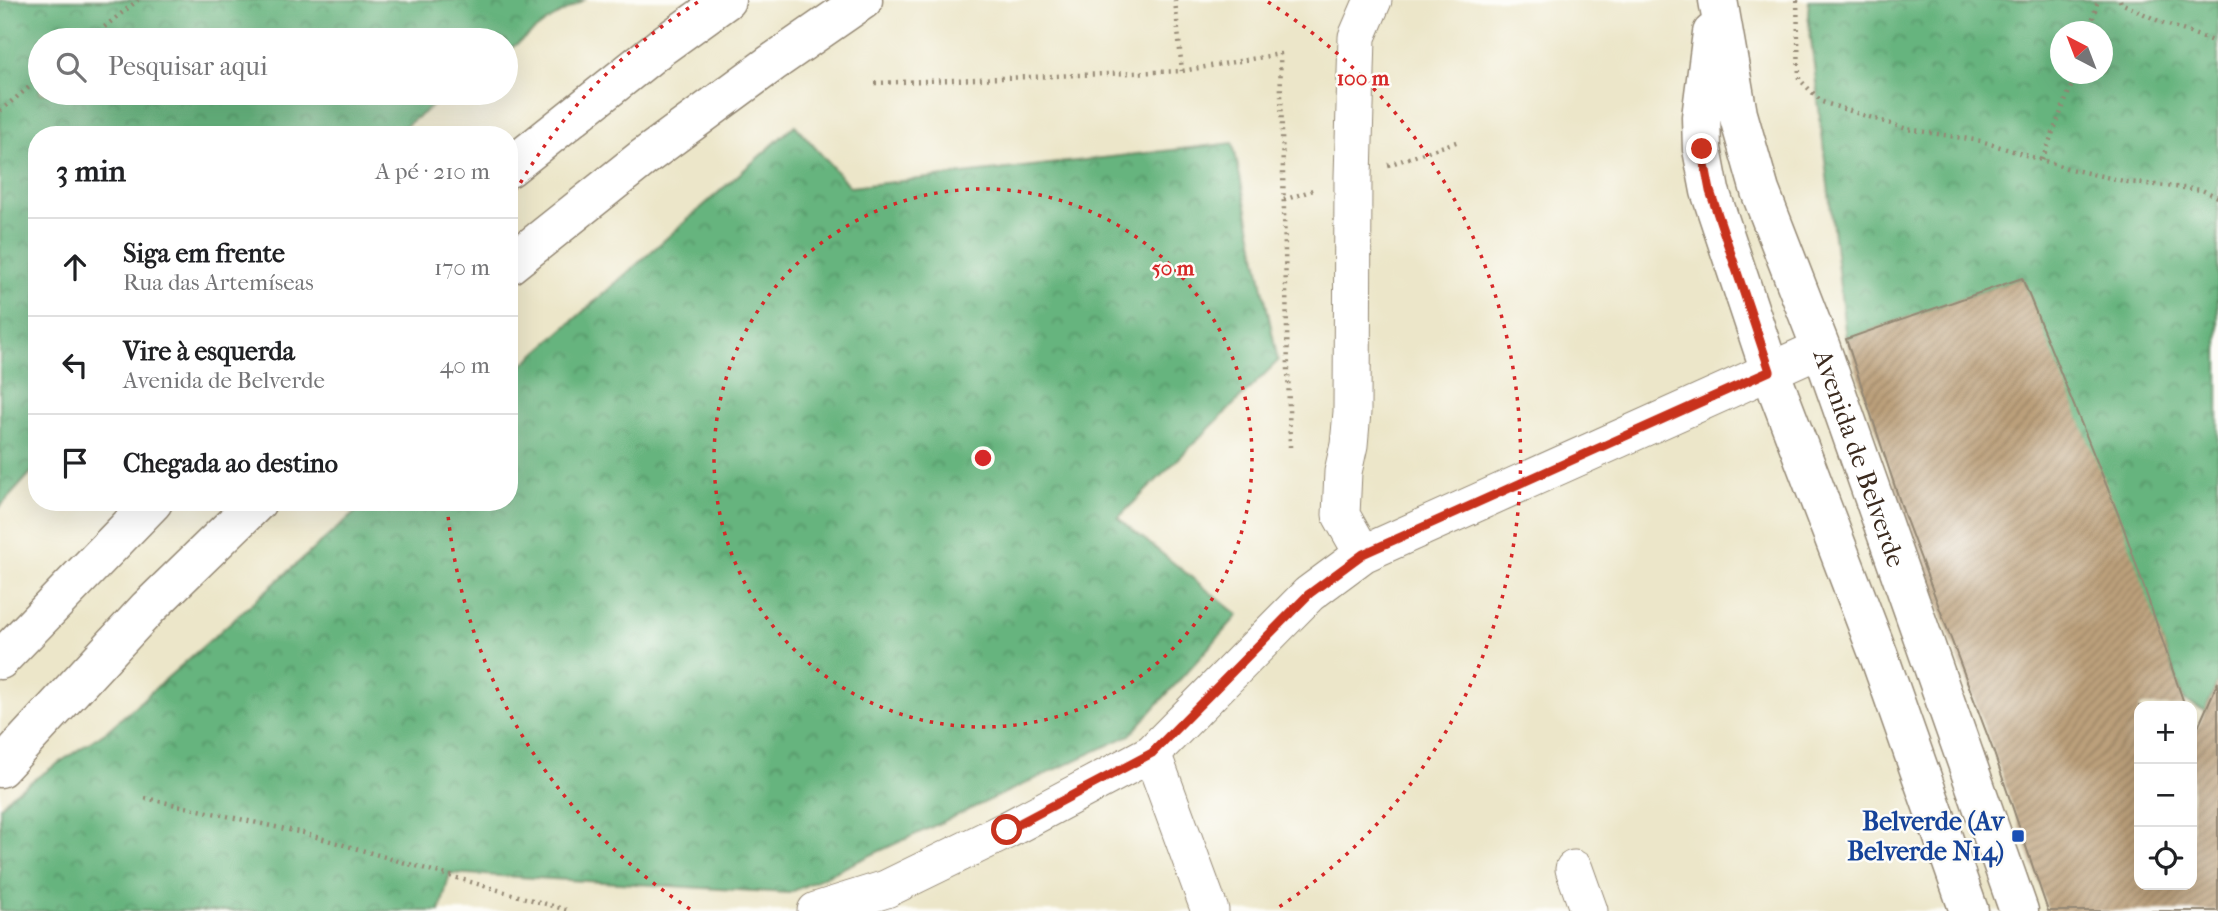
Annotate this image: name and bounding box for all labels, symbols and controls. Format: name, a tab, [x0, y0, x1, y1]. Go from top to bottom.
north arrow	[2050, 21, 2113, 84]
search box	[28, 28, 518, 105]
icon: search	[52, 48, 90, 86]
text: Pesquisar aqui	[108, 51, 268, 82]
text: 100 m	[1337, 66, 1390, 90]
route end	[1686, 133, 1717, 164]
text: 3 min	[56, 154, 126, 189]
text: A pé · 210 m	[375, 158, 490, 185]
text: Siga em frente	[123, 238, 285, 269]
icon: ahead	[56, 248, 94, 286]
text: 170 m	[434, 254, 490, 281]
text: 50 m	[1152, 256, 1195, 280]
text: Rua das Artemíseas	[123, 269, 314, 296]
text: Vire à esquerda	[123, 336, 295, 367]
street label: Avenida de Belverde	[1807, 344, 1912, 571]
icon: left	[56, 346, 94, 384]
text: 40 m	[440, 352, 490, 379]
text: Avenida de Belverde	[123, 367, 325, 394]
icon: arrive	[56, 444, 94, 482]
centre of rings	[971, 446, 995, 470]
text: Chegada ao destino	[123, 448, 338, 479]
map controls	[2134, 701, 2197, 890]
button: +	[2134, 701, 2197, 764]
button: −	[2134, 764, 2197, 827]
place label: Belverde (Av Belverde N14)	[1847, 806, 2006, 868]
route start	[991, 814, 1022, 845]
button: locate	[2134, 827, 2197, 890]
marker: Belverde (Av Belverde N14)	[2010, 828, 2026, 844]

